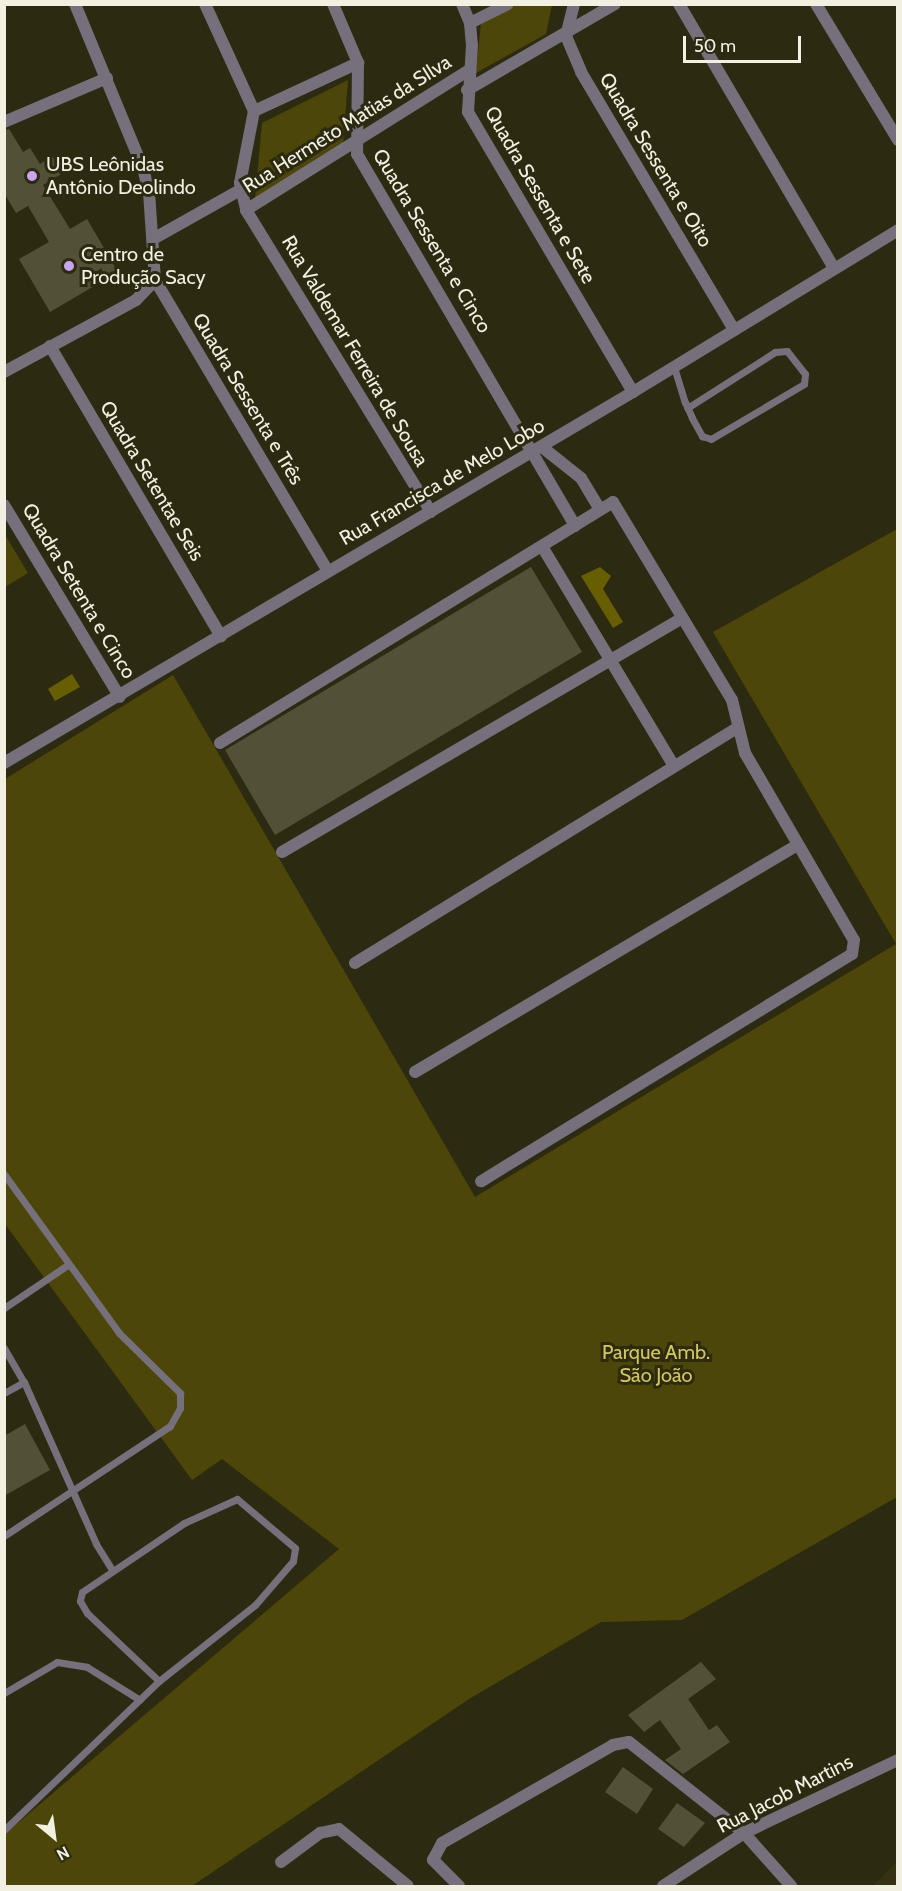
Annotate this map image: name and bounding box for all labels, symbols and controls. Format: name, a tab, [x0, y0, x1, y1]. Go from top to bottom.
scale bar	[686, 24, 804, 62]
text: 50 m	[694, 35, 736, 57]
street label: Rua Hermeto Matias da SIlva	[238, 50, 456, 198]
street label: Quadra Sessenta e Oito	[594, 68, 718, 252]
street label: Quadra Sessenta e Sete	[479, 102, 601, 288]
street label: Quadra Sessenta e Cinco	[368, 145, 496, 337]
place label: UBS Leônidas Antônio Deolindo	[46, 152, 196, 199]
marker: UBS Leônidas Antônio Deolindo	[23, 167, 41, 185]
street label: Rua Valdemar Ferreira de Sousa	[276, 231, 434, 471]
place label: Centro de Produção Sacy	[81, 243, 206, 290]
marker: Centro de Produção Sacy	[62, 259, 76, 273]
street label: Quadra Sessenta e Três	[187, 309, 309, 489]
street label: Quadra Setentae Seis	[95, 397, 209, 565]
street label: Rua Francisca de Melo Lobo	[335, 413, 549, 551]
street label: Quadra Setenta e Cinco	[17, 499, 141, 683]
park label: Parque Amb. São João	[602, 1340, 710, 1387]
street label: Rua Jacob Martins	[713, 1750, 857, 1838]
north arrow	[24, 1807, 84, 1867]
text: N	[53, 1842, 73, 1864]

